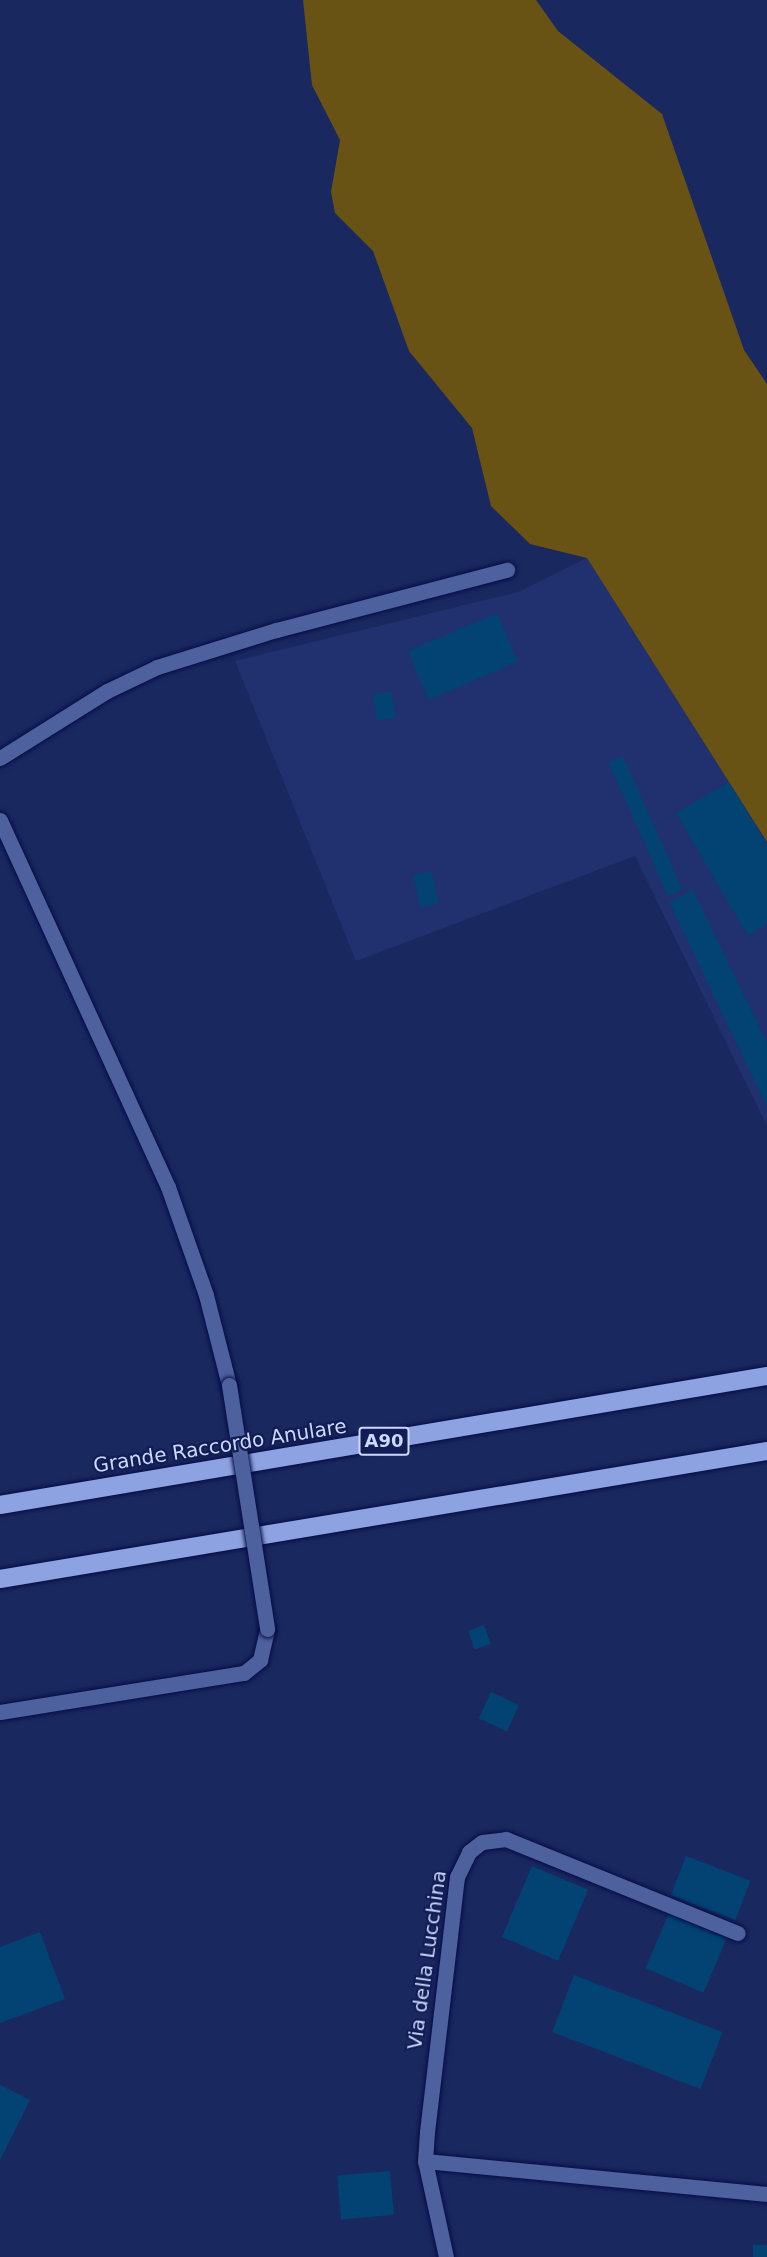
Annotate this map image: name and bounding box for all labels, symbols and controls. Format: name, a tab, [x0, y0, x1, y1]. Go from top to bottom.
street label: Grande Raccordo Anulare	[92, 1414, 348, 1478]
road number: A90	[358, 1426, 410, 1456]
street label: Via della Lucchina	[403, 1869, 451, 2051]

